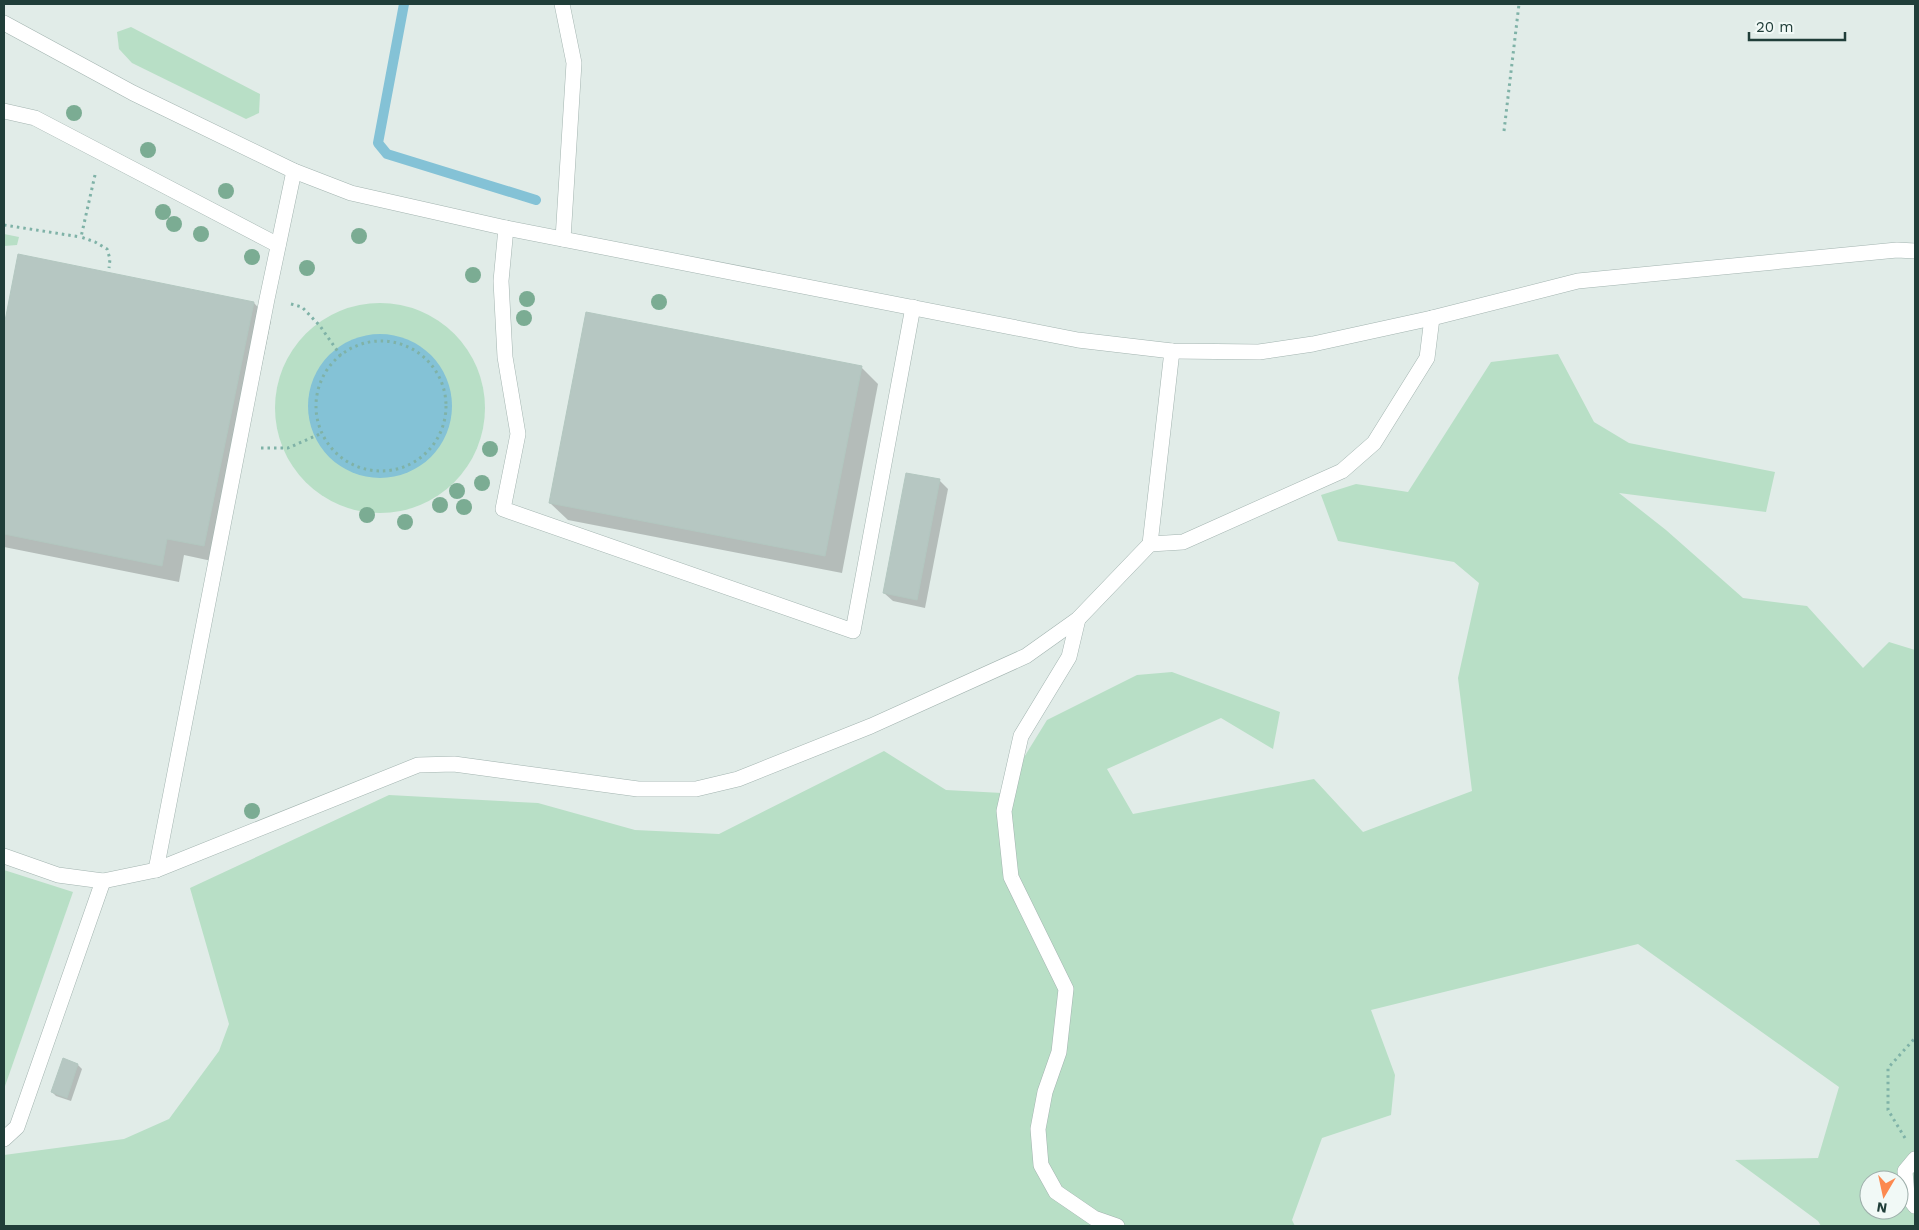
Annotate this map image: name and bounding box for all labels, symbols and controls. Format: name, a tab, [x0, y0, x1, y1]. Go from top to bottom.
scale bar	[1749, 10, 1845, 42]
text: 20 m	[1756, 18, 1794, 36]
north arrow	[1859, 1170, 1909, 1220]
text: N	[1876, 1199, 1888, 1217]

